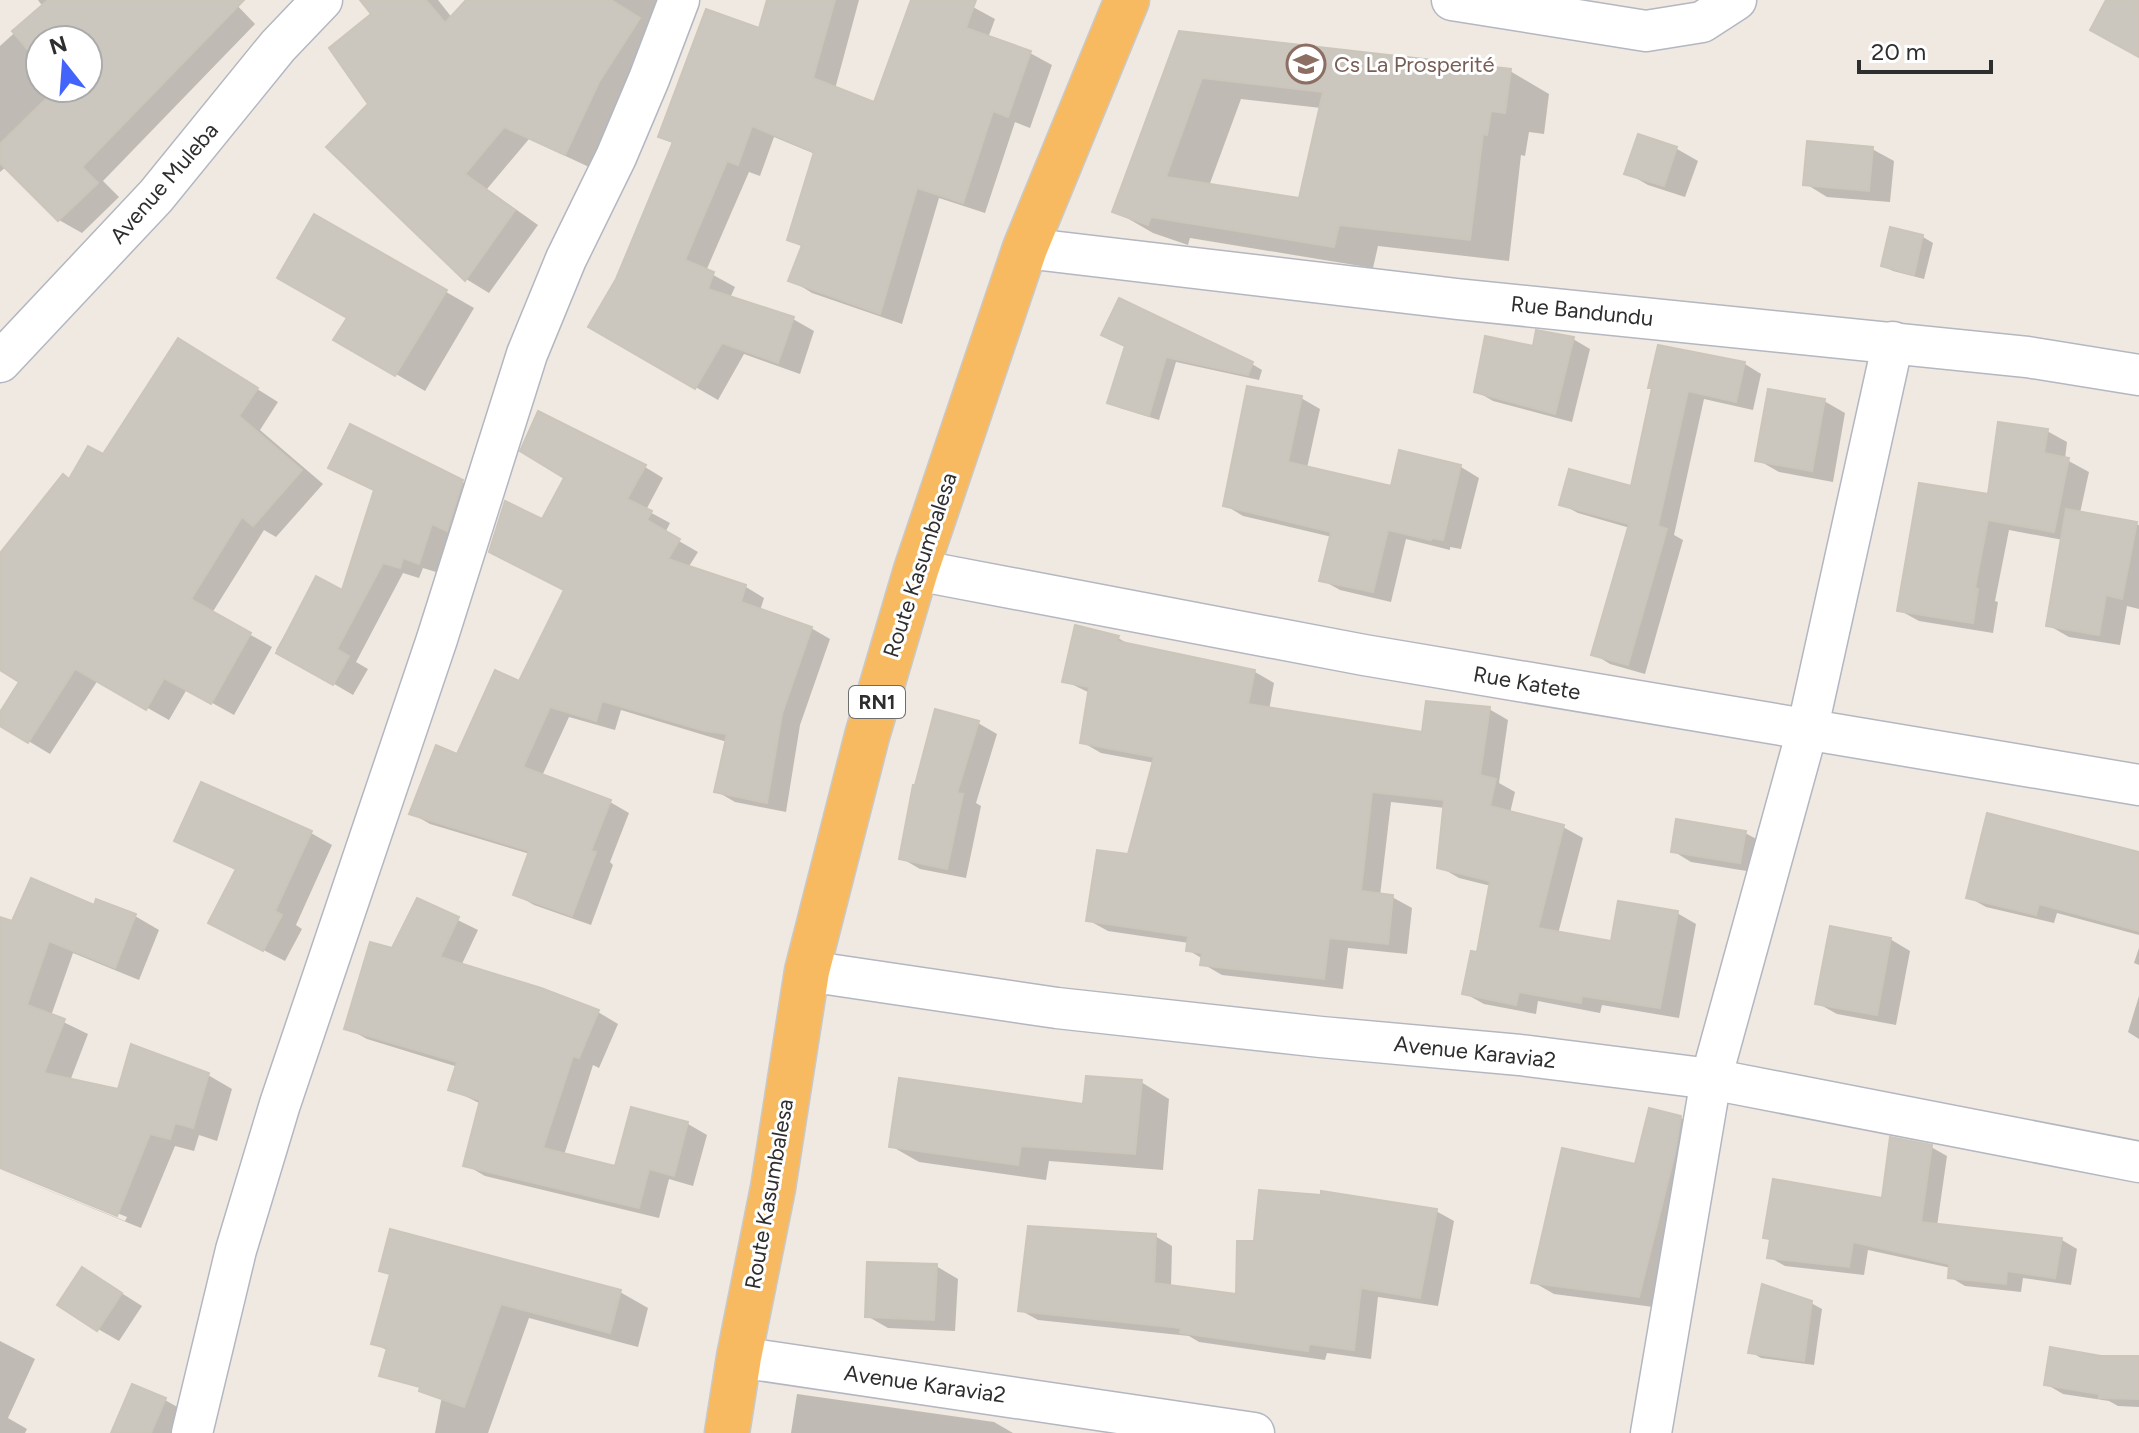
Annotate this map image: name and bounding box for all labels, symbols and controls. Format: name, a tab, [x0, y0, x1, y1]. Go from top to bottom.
north arrow	[24, 24, 104, 104]
scale bar	[1859, 24, 1991, 74]
text: N	[46, 30, 70, 61]
text: 20 m	[1871, 37, 1926, 66]
school or university icon: Cs La Prosperité	[1285, 43, 1327, 85]
place label: Cs La Prosperité	[1334, 51, 1495, 78]
street label: Avenue Muleba	[104, 117, 224, 249]
street label: Rue Bandundu	[1509, 290, 1655, 332]
street label: Route Kasumbalesa	[877, 469, 963, 661]
street label: Rue Katete	[1471, 660, 1583, 706]
road number: RN1	[849, 686, 905, 718]
street label: Avenue Karavia2	[1393, 1030, 1557, 1074]
street label: Route Kasumbalesa	[739, 1097, 799, 1291]
street label: Avenue Karavia2	[842, 1359, 1008, 1409]

